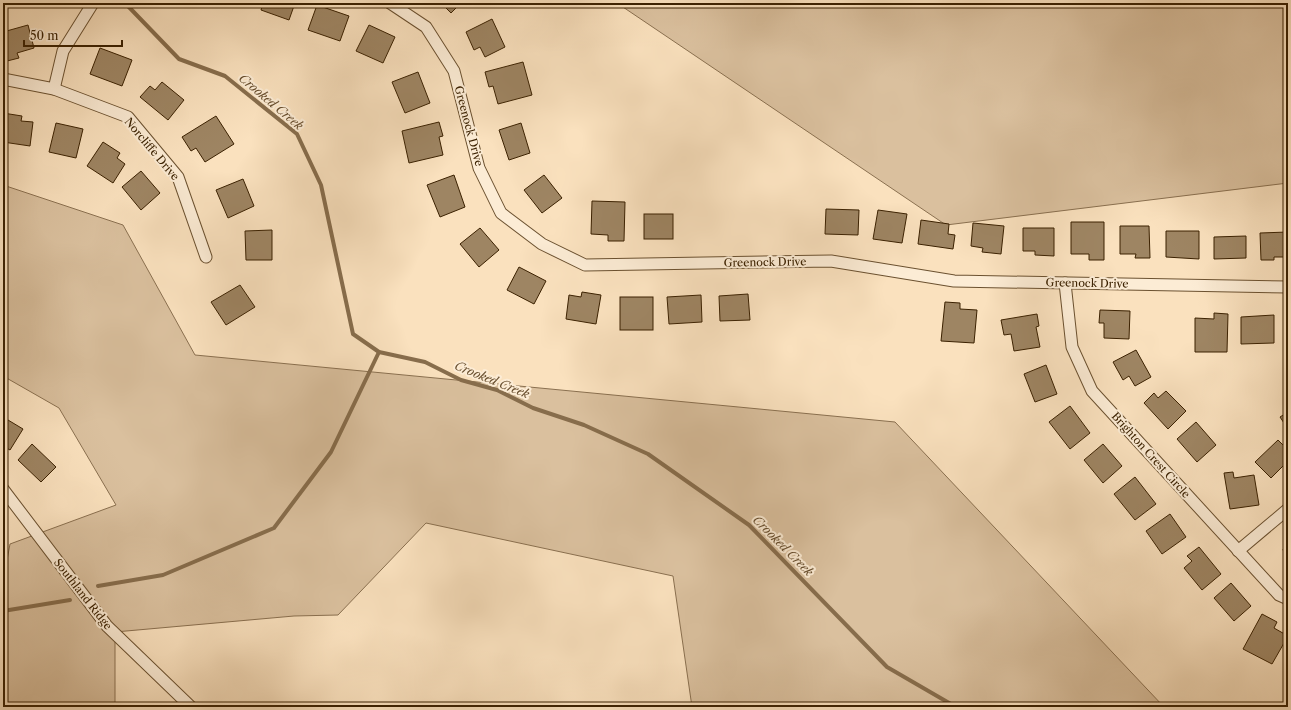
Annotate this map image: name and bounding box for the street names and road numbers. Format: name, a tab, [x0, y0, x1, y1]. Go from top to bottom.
street label: Greenock Drive	[452, 84, 486, 168]
street label: Norcliffe Drive	[122, 115, 182, 183]
street label: Greenock Drive	[724, 254, 806, 270]
street label: Greenock Drive	[1046, 275, 1128, 291]
street label: Brighton Crest Circle	[1109, 409, 1193, 501]
street label: Southland Ridge	[51, 556, 115, 632]

